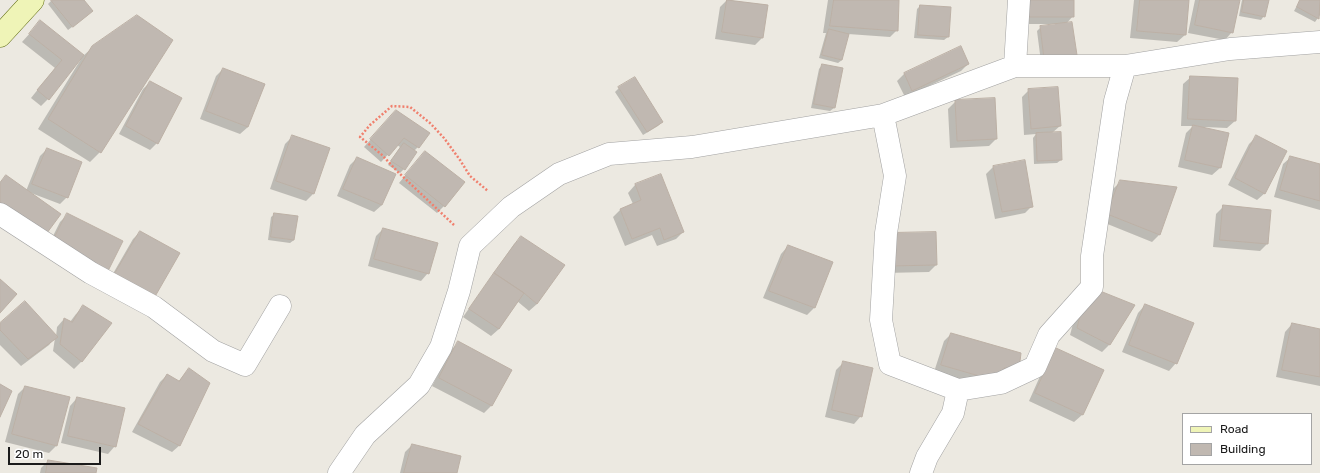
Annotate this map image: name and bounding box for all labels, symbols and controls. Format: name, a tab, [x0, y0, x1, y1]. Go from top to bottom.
legend	[1182, 413, 1312, 465]
text: Road	[1220, 422, 1248, 436]
scale bar	[10, 439, 103, 465]
text: Building	[1220, 442, 1266, 456]
text: 20 m	[15, 447, 43, 461]

